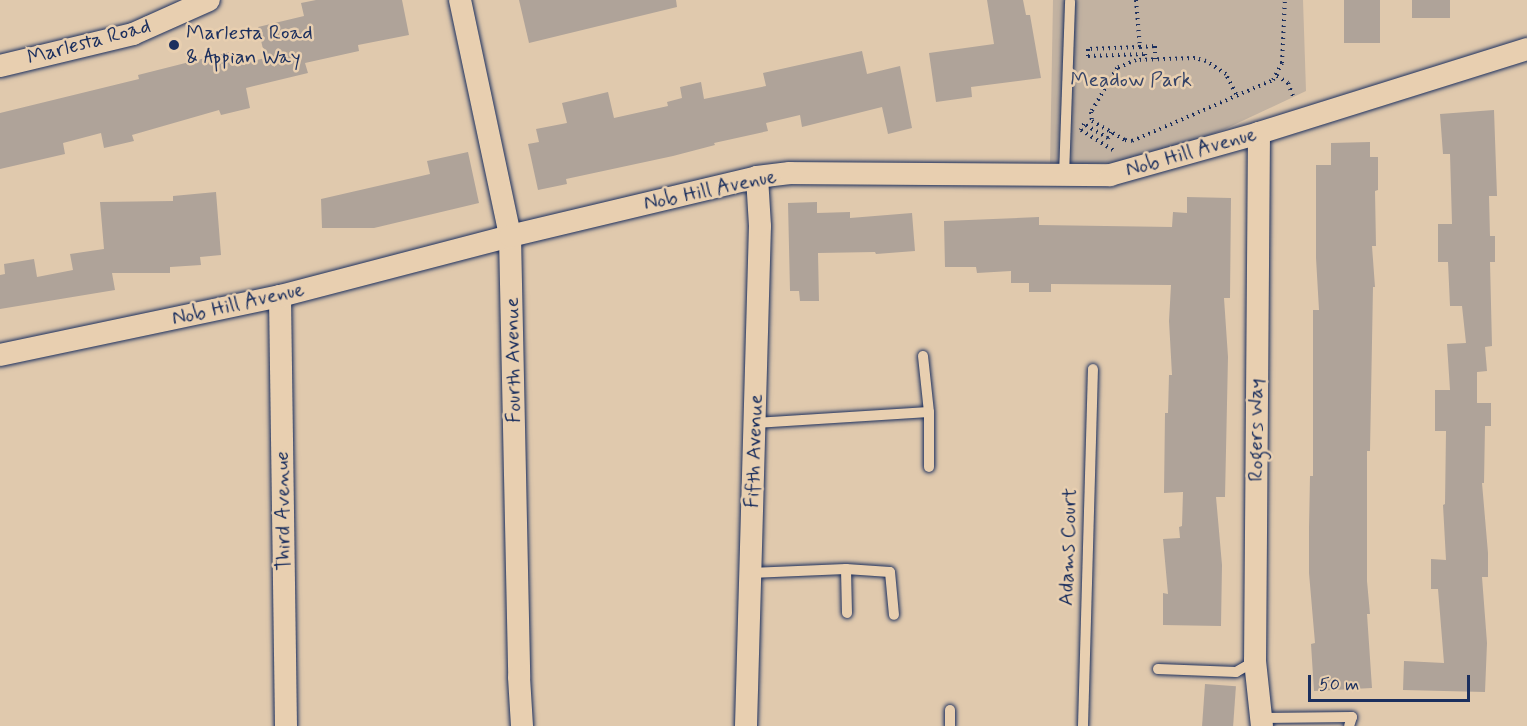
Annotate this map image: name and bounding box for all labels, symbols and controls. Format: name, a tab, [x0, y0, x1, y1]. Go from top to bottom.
street label: Marlesta Road	[25, 14, 153, 70]
place label: Marlesta Road & Appian Way	[186, 20, 311, 70]
marker: Marlesta Road & Appian Way	[167, 38, 181, 52]
park label: Meadow Park	[1070, 67, 1192, 93]
street label: Nob Hill Avenue	[1121, 121, 1261, 183]
street label: Nob Hill Avenue	[639, 163, 781, 217]
street label: Nob Hill Avenue	[167, 276, 309, 332]
street label: Fourth Avenue	[499, 297, 527, 423]
street label: Rogers Way	[1243, 377, 1269, 483]
street label: Fifth Avenue	[739, 394, 769, 508]
street label: Third Avenue	[269, 452, 297, 570]
street label: Adams Court	[1053, 488, 1083, 606]
scale bar	[1311, 663, 1473, 701]
text: 50 m	[1319, 673, 1359, 697]

